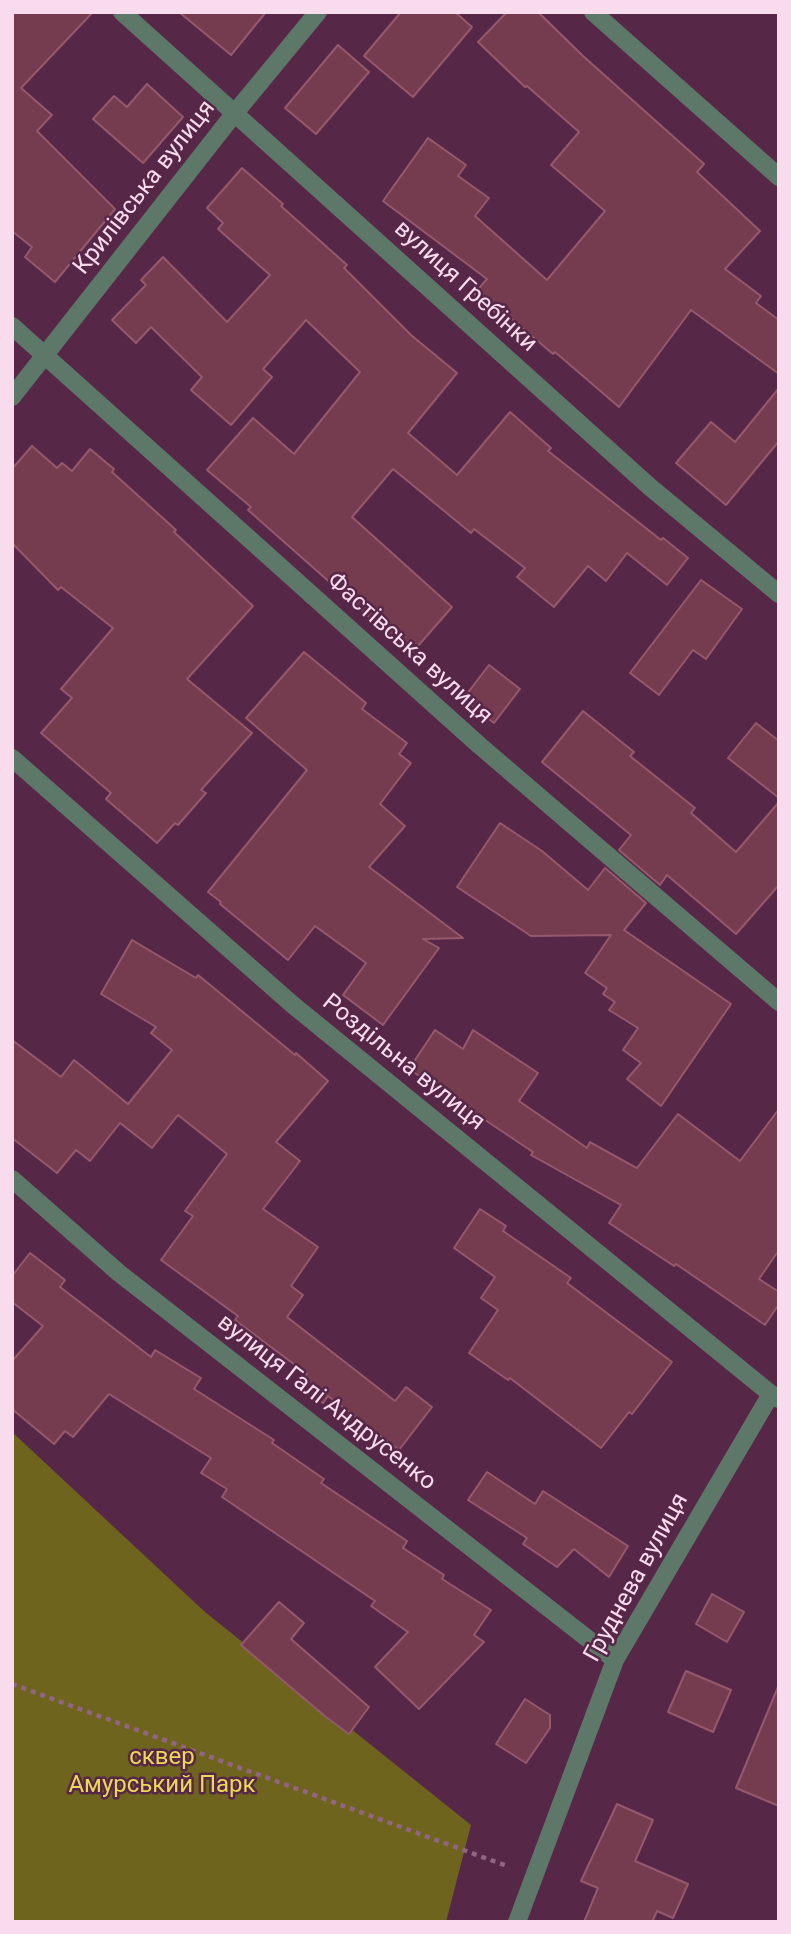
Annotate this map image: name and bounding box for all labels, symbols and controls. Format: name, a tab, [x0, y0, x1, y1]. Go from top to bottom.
street label: Крилівська вулиця	[68, 95, 222, 281]
street label: вулиця Гребінки	[388, 215, 542, 359]
street label: Фастівська вулиця	[320, 567, 498, 731]
street label: Роздільна вулиця	[316, 989, 490, 1137]
street label: вулиця Галі Андрусенко	[211, 1309, 441, 1497]
street label: Груднева вулиця	[579, 1489, 695, 1667]
park label: сквер Амурський Парк	[68, 1744, 256, 1800]

